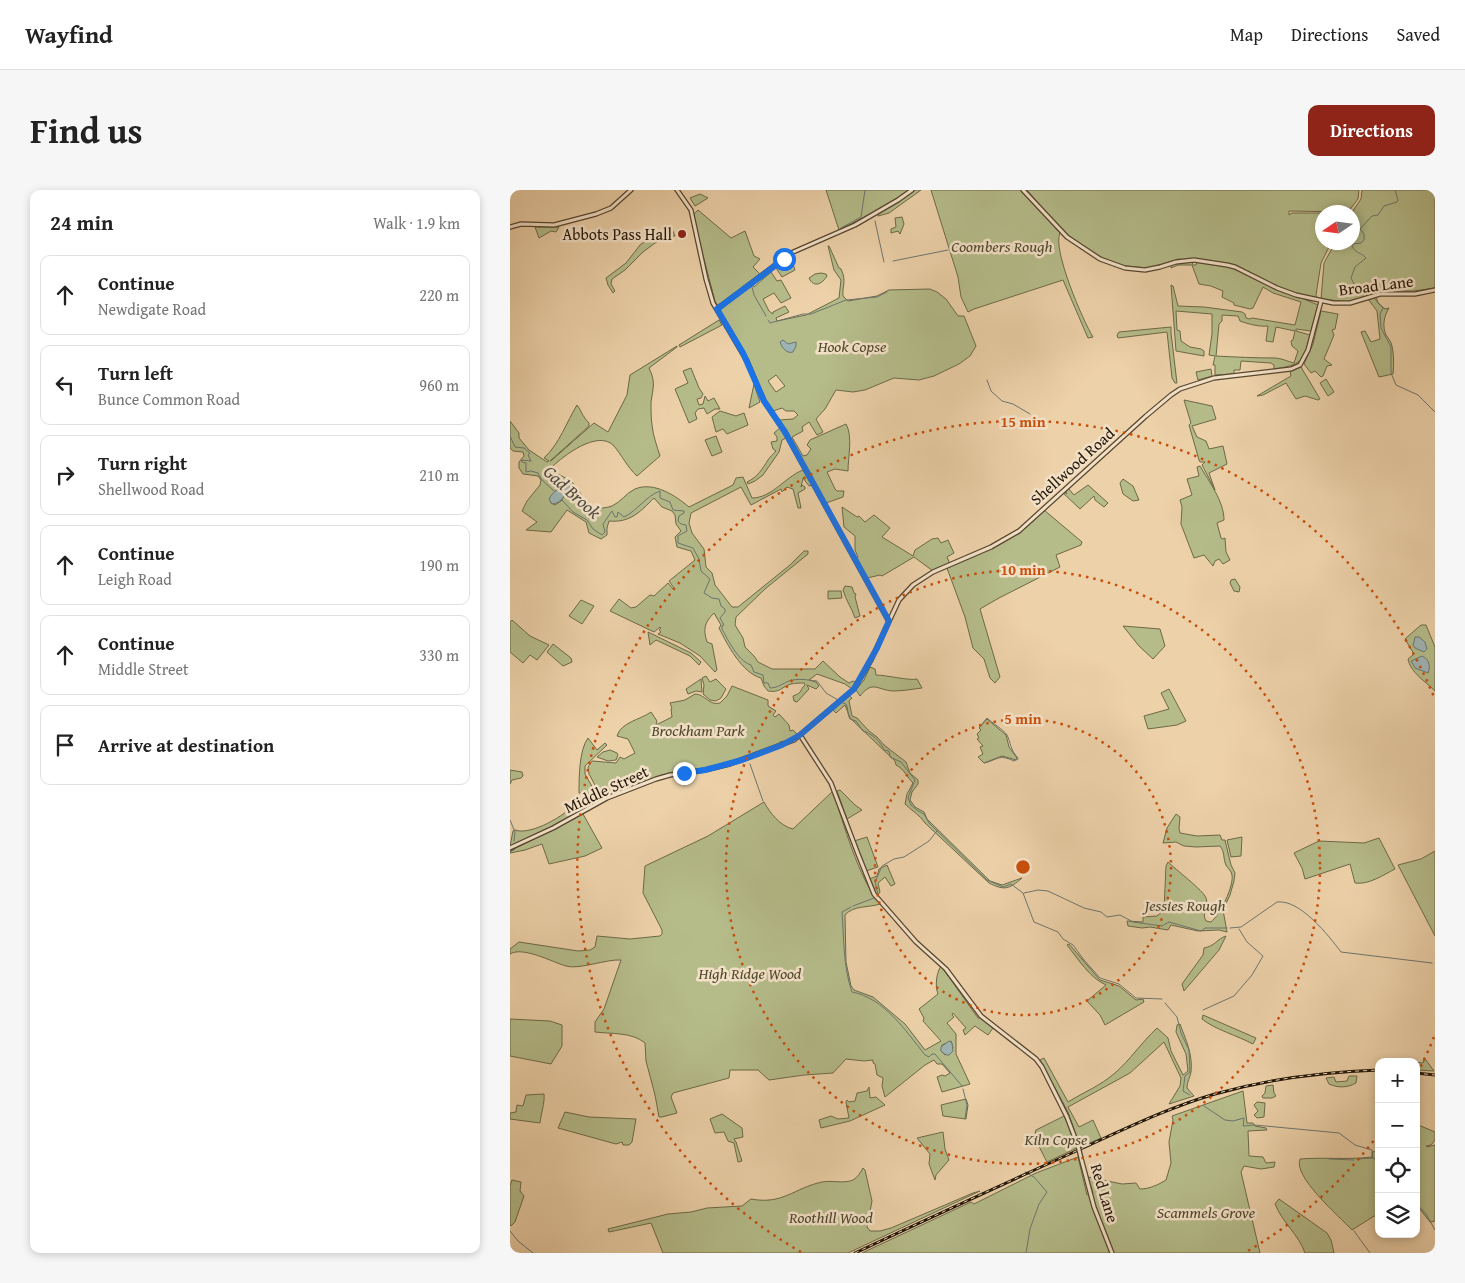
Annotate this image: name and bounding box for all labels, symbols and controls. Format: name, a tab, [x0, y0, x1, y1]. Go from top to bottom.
text: Wayfind	[25, 17, 113, 52]
text: Map	[1230, 21, 1263, 48]
text: Directions	[1291, 21, 1368, 48]
text: Saved	[1396, 21, 1440, 48]
text: Find us	[30, 105, 143, 156]
button: Directions	[1308, 105, 1435, 156]
north arrow	[1315, 205, 1360, 250]
text: 24 min	[50, 207, 113, 238]
text: Walk · 1.9 km	[373, 211, 460, 235]
place label: Abbots Pass Hall	[562, 222, 673, 246]
marker: Abbots Pass Hall	[676, 228, 688, 240]
park label: Coombers Rough	[951, 234, 1053, 258]
route start	[773, 248, 796, 271]
text: Continue	[98, 269, 175, 297]
street label: Broad Lane	[1337, 269, 1415, 301]
icon: ahead	[51, 281, 79, 309]
text: 220 m	[419, 283, 459, 307]
text: Newdigate Road	[98, 297, 206, 321]
park label: Hook Copse	[817, 334, 887, 358]
text: Turn left	[98, 359, 173, 387]
icon: left	[51, 371, 79, 399]
text: 960 m	[419, 373, 459, 397]
text: Bunce Common Road	[98, 387, 240, 411]
text: 15 min	[1000, 411, 1046, 432]
street label: Shellwood Road	[1024, 421, 1120, 510]
text: Turn right	[98, 449, 187, 477]
water label: Gad Brook	[537, 458, 608, 525]
icon: right	[51, 461, 79, 489]
text: 210 m	[419, 463, 459, 487]
text: Shellwood Road	[98, 477, 204, 501]
text: Continue	[98, 539, 175, 567]
icon: ahead	[51, 551, 79, 579]
text: 190 m	[419, 553, 459, 577]
text: 10 min	[1000, 559, 1046, 580]
text: Leigh Road	[98, 567, 172, 591]
text: Continue	[98, 629, 175, 657]
icon: ahead	[51, 641, 79, 669]
text: 330 m	[419, 643, 459, 667]
text: Middle Street	[98, 657, 189, 681]
text: 5 min	[1004, 708, 1042, 729]
park label: Brockham Park	[650, 718, 745, 742]
icon: arrive	[51, 731, 79, 759]
text: Arrive at destination	[98, 731, 274, 759]
street label: Middle Street	[560, 759, 652, 819]
route end	[673, 762, 696, 785]
centre of rings	[1014, 858, 1032, 876]
park label: Jessies Rough	[1141, 893, 1226, 917]
park label: High Ridge Wood	[697, 961, 802, 985]
map controls	[1375, 1058, 1420, 1238]
button: +	[1375, 1058, 1420, 1103]
button: −	[1375, 1103, 1420, 1148]
park label: Kiln Copse	[1024, 1127, 1088, 1151]
button: locate	[1375, 1148, 1420, 1193]
street label: Red Lane	[1085, 1160, 1125, 1226]
button: layers	[1375, 1193, 1420, 1238]
park label: Scammels Grove	[1157, 1200, 1256, 1224]
park label: Roothill Wood	[788, 1205, 873, 1229]

